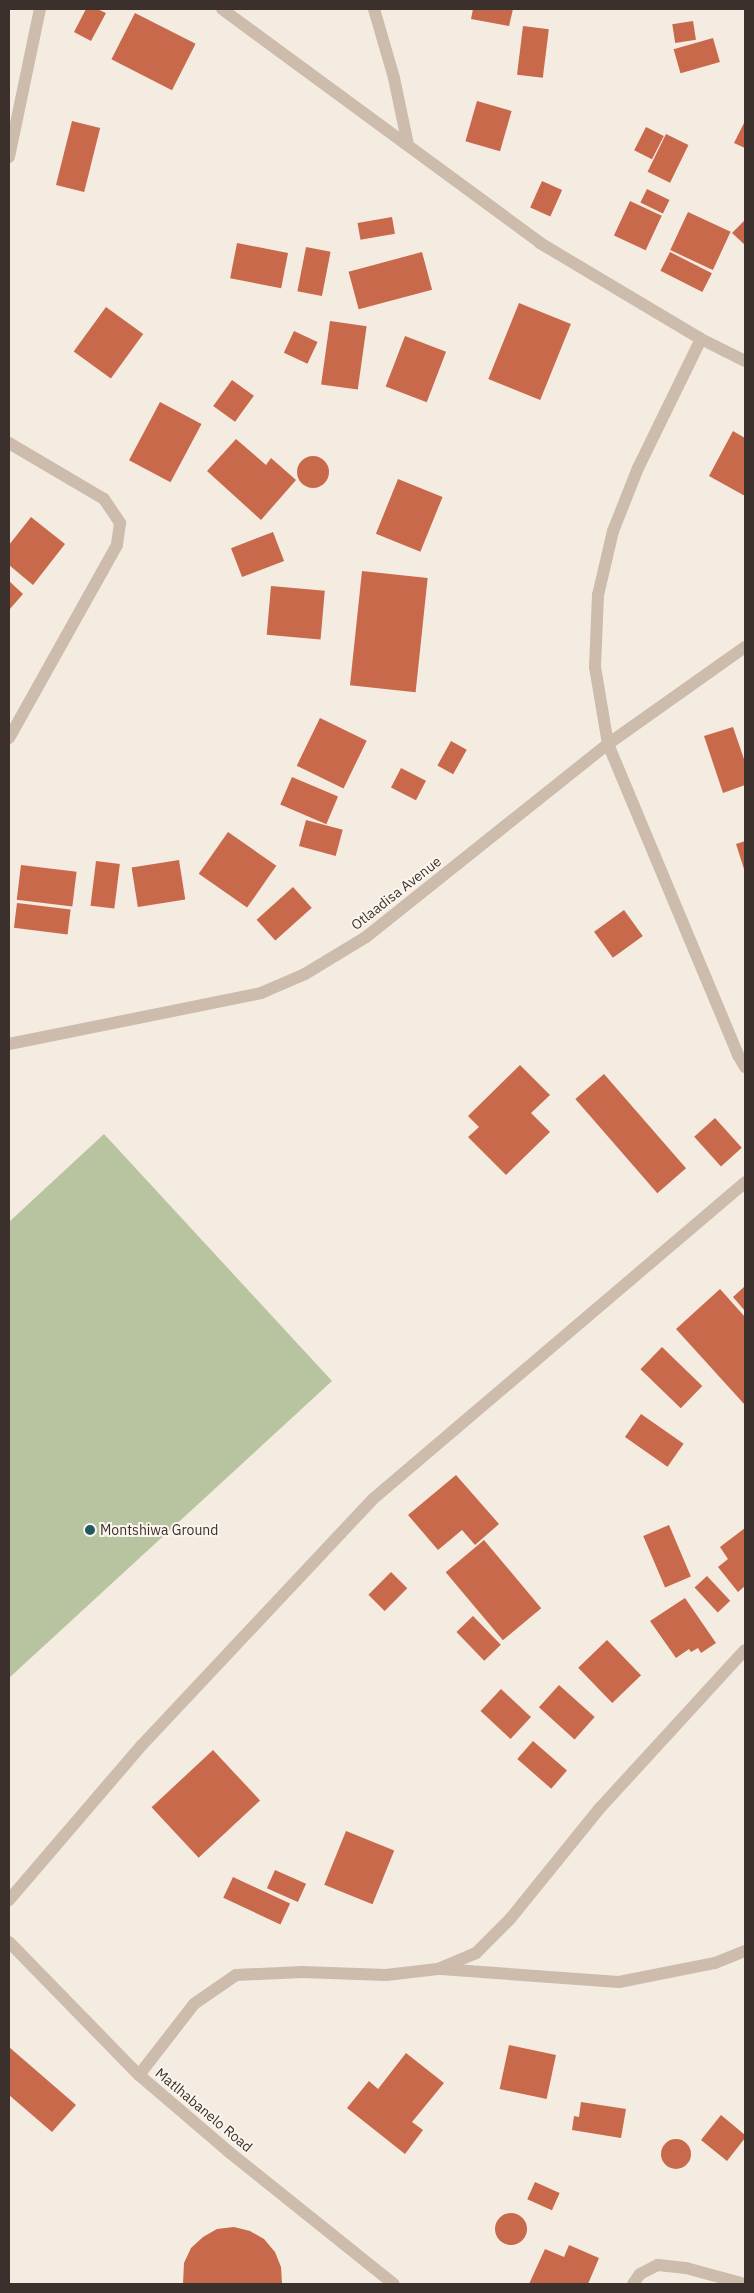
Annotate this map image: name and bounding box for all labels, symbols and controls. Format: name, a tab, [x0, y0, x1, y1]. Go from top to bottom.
street label: Otlaadisa Avenue	[348, 853, 444, 933]
place label: Montshiwa Ground	[100, 1522, 218, 1538]
marker: Montshiwa Ground	[84, 1524, 96, 1536]
street label: Matlhabanelo Road	[152, 2065, 256, 2155]

